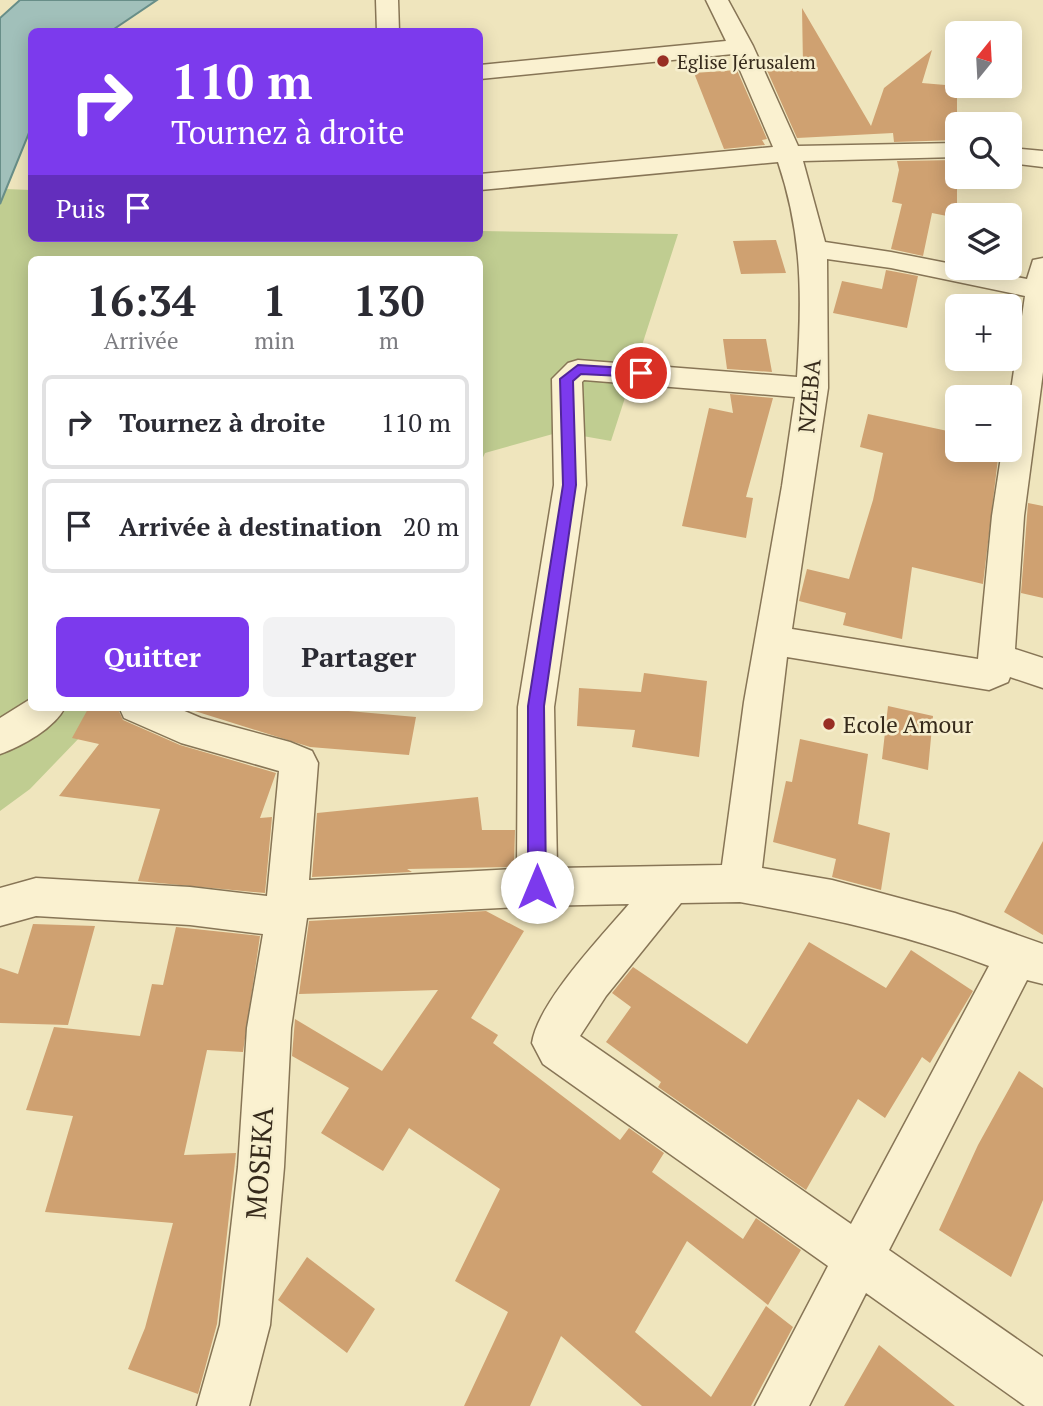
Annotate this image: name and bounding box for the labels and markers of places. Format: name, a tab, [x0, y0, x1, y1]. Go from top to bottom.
place label: Eglise Jérusalem	[677, 49, 816, 74]
marker: Eglise Jérusalem	[655, 53, 671, 69]
pin	[611, 343, 671, 403]
place label: Ecole Amour	[843, 709, 974, 740]
marker: Ecole Amour	[821, 716, 837, 732]

